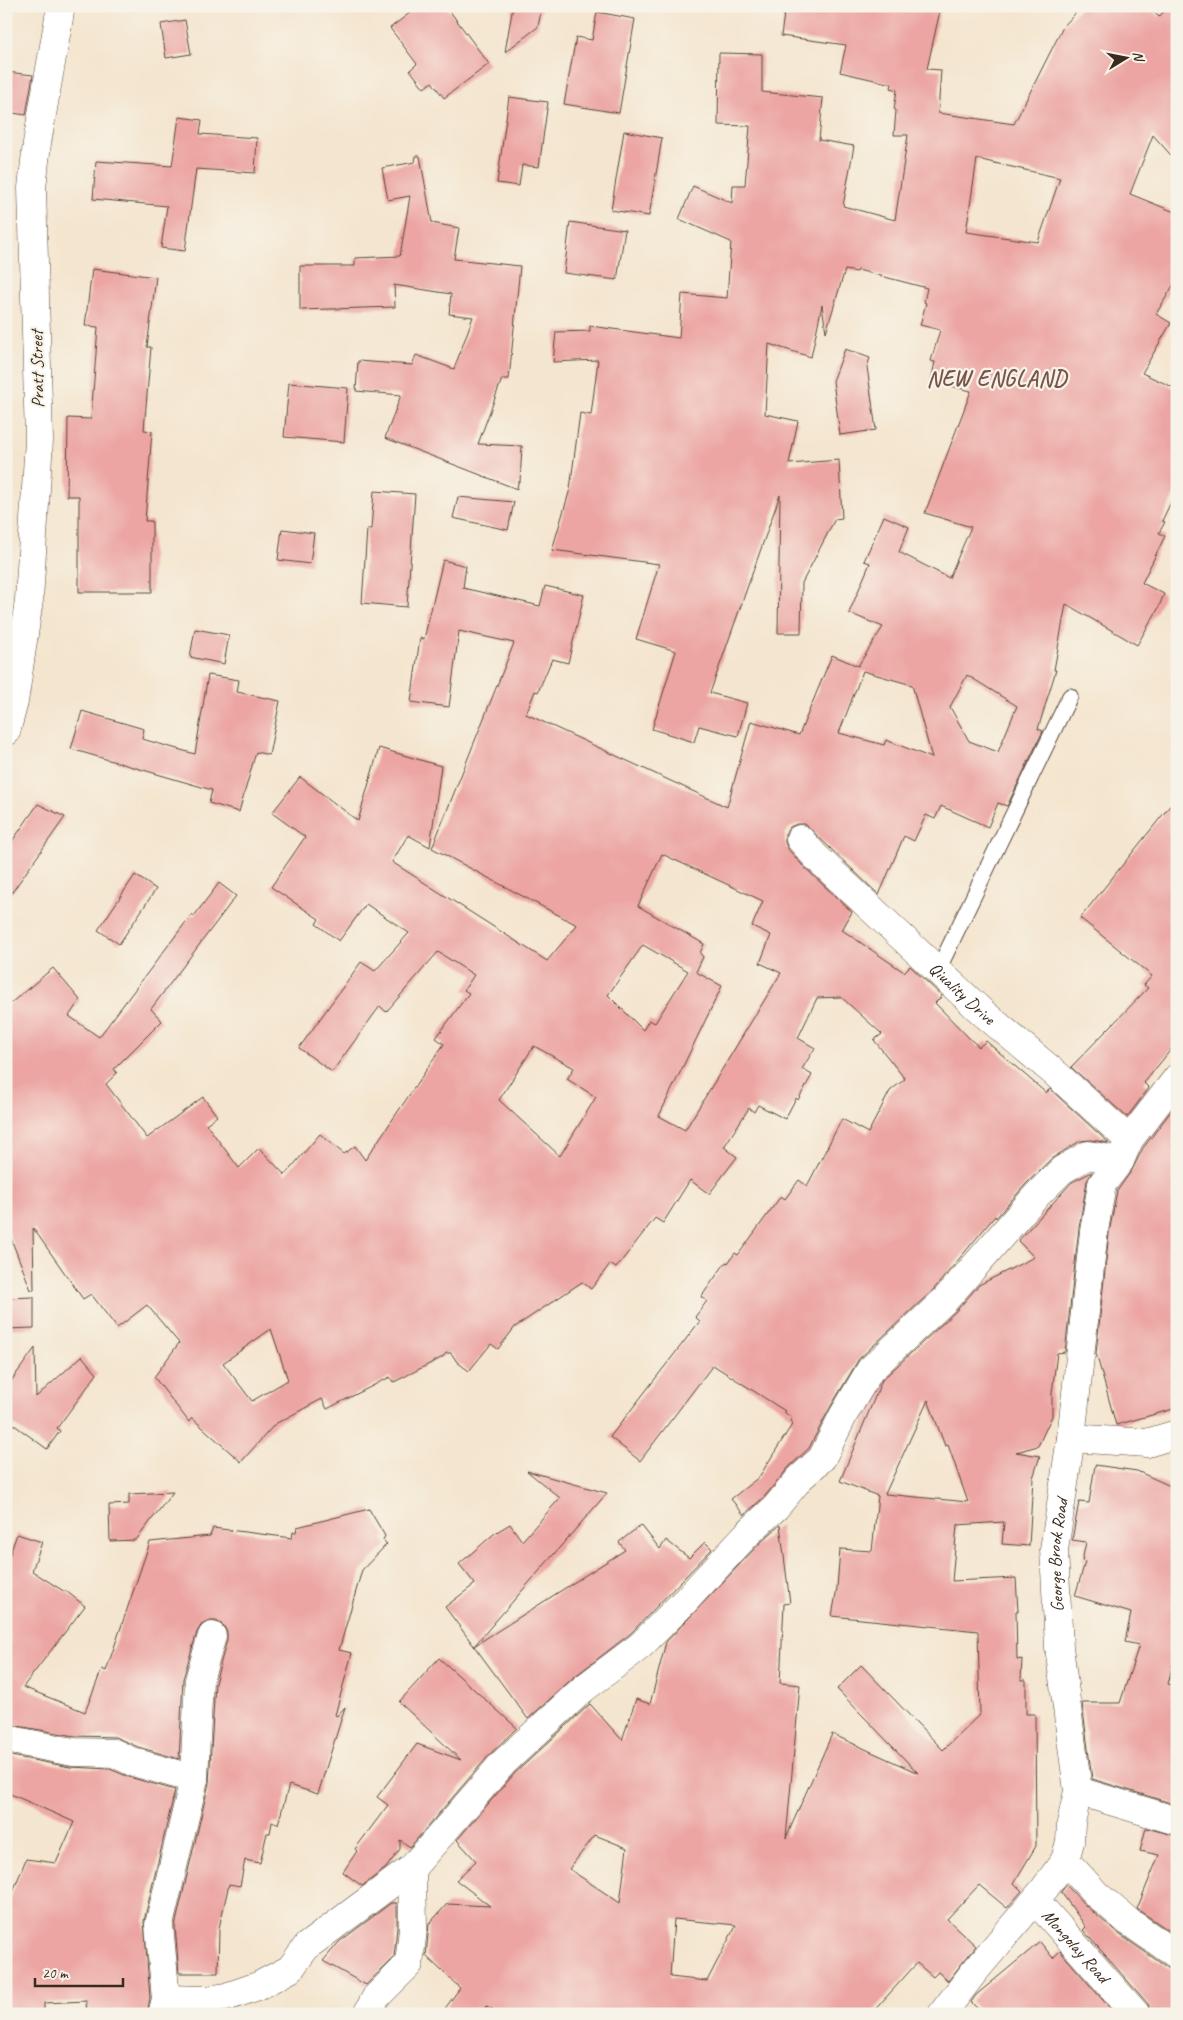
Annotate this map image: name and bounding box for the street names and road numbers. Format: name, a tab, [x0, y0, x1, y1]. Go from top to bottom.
street label: Pratt Street	[25, 327, 49, 408]
street label: Qiuality Drive	[925, 957, 1001, 1030]
street label: George Brook Road	[1043, 1494, 1073, 1612]
street label: Mongolay Road	[1037, 1904, 1116, 1990]

